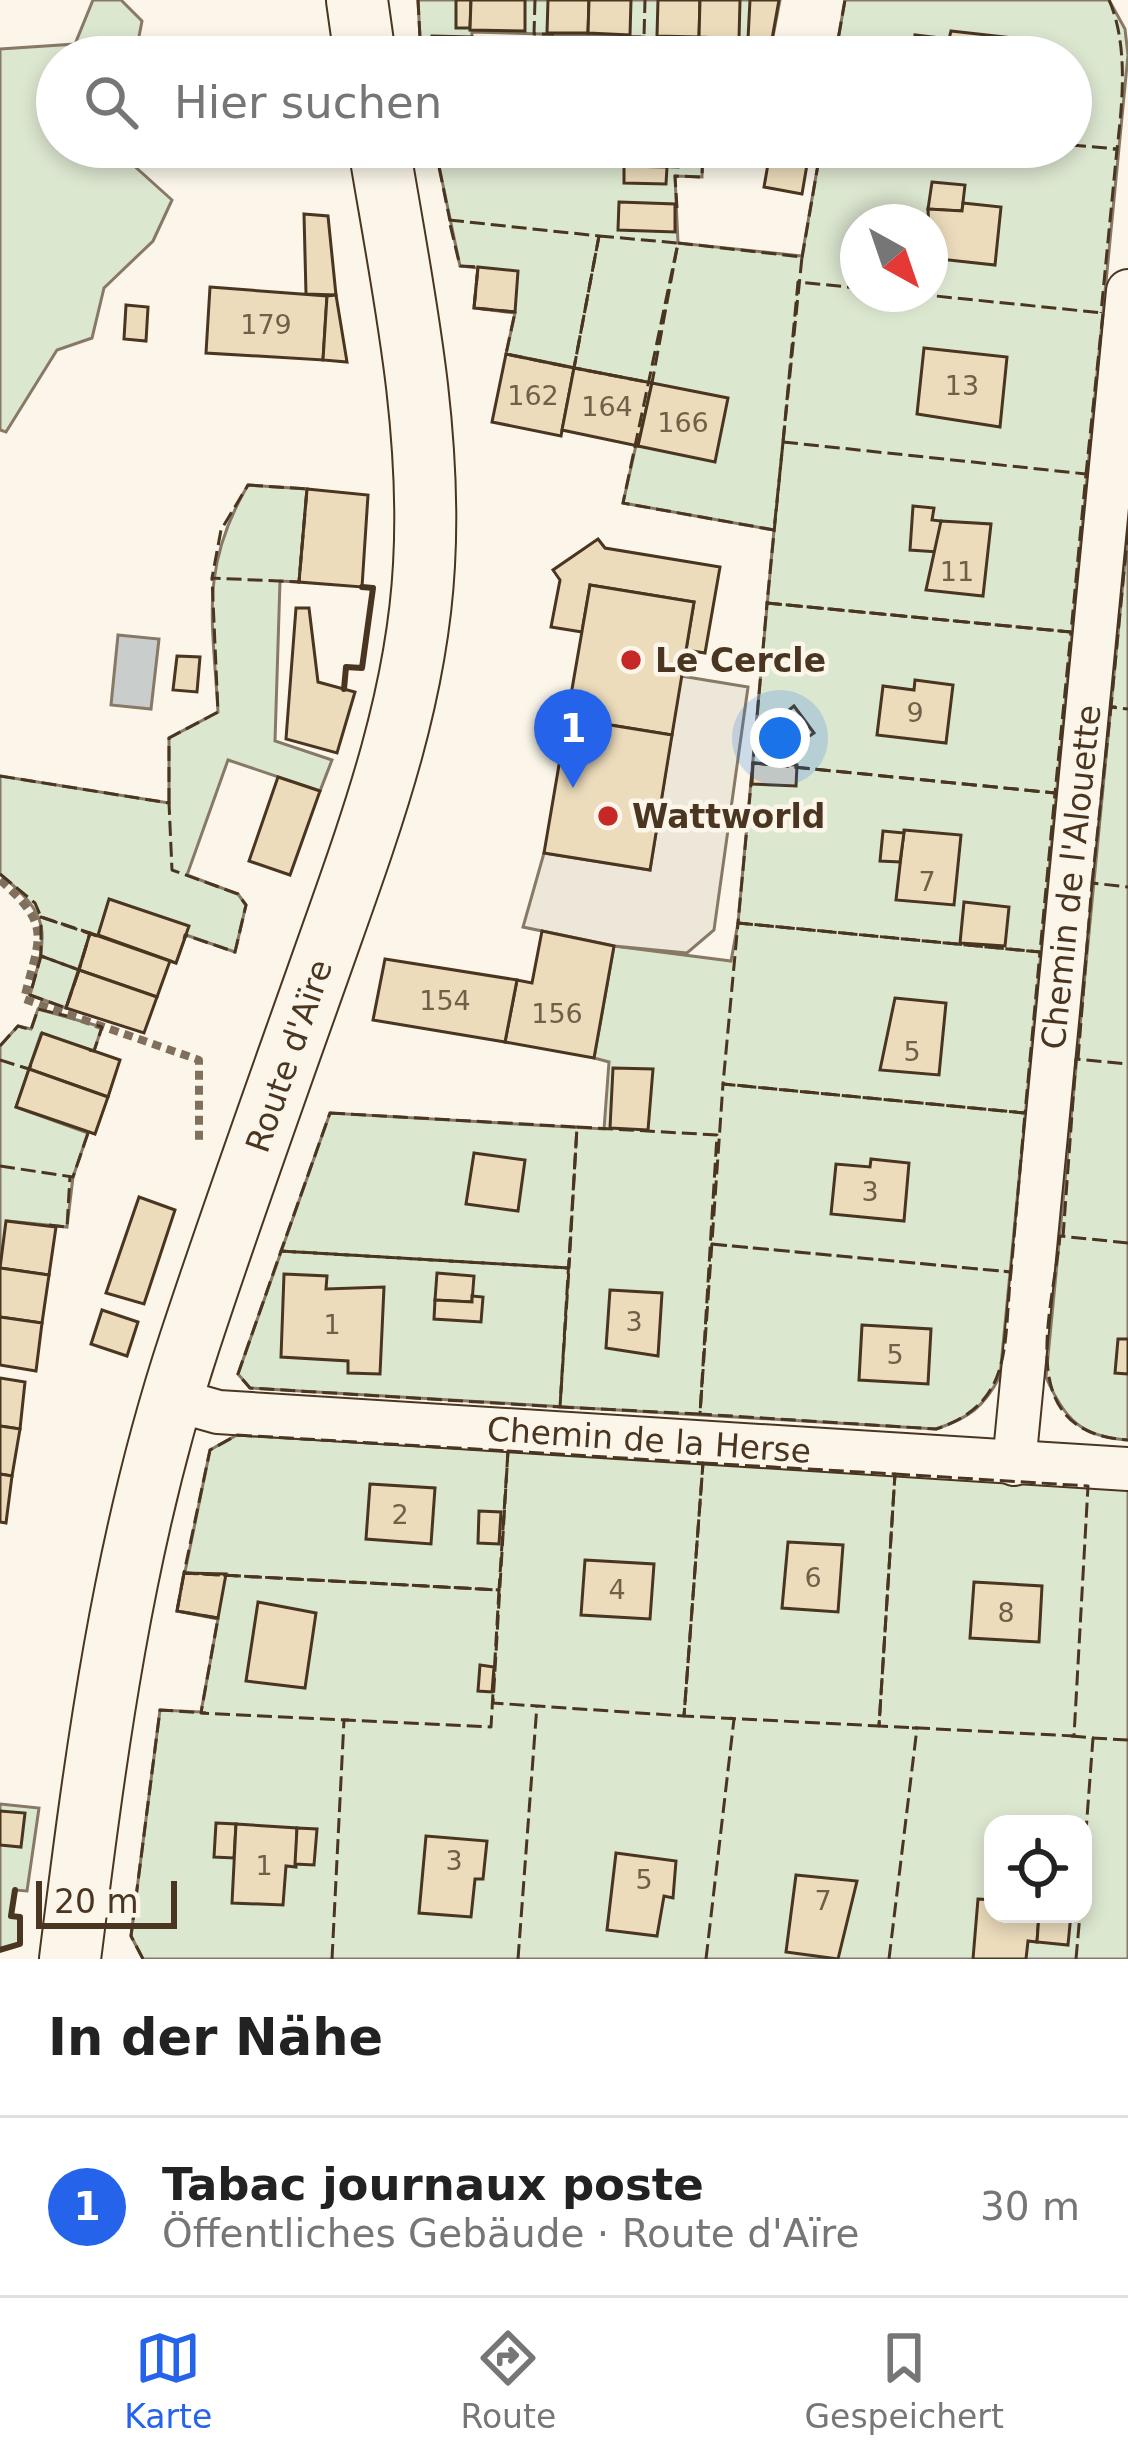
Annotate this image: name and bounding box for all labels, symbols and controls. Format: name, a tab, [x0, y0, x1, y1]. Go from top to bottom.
search box	[36, 36, 1092, 168]
icon: search	[78, 69, 144, 135]
text: Hier suchen	[174, 76, 442, 129]
north arrow	[840, 204, 948, 312]
house number: 179	[240, 309, 292, 340]
house number: 13	[945, 370, 979, 401]
house number: 162	[507, 380, 559, 411]
house number: 164	[581, 391, 633, 422]
house number: 166	[657, 407, 709, 438]
house number: 11	[940, 556, 974, 587]
place label: Le Cercle	[655, 641, 826, 680]
marker: Le Cercle	[618, 647, 644, 673]
pin: 1	[534, 689, 612, 788]
house number: 9	[906, 697, 924, 728]
street label: Chemin de l'Alouette	[1034, 703, 1108, 1051]
your location	[750, 708, 810, 768]
place label: Wattworld	[632, 797, 825, 836]
marker: Wattworld	[595, 803, 621, 829]
house number: 7	[918, 866, 936, 897]
street label: Route d'Aïre	[238, 955, 340, 1157]
house number: 154	[419, 985, 471, 1016]
house number: 156	[531, 998, 583, 1029]
house number: 5	[903, 1036, 921, 1067]
house number: 3	[861, 1176, 879, 1207]
house number: 3	[625, 1306, 643, 1337]
house number: 1	[323, 1309, 341, 1340]
house number: 5	[886, 1339, 904, 1370]
street label: Chemin de la Herse	[486, 1409, 812, 1471]
house number: 2	[391, 1499, 409, 1530]
house number: 6	[804, 1562, 822, 1593]
house number: 4	[608, 1574, 626, 1605]
house number: 8	[997, 1597, 1015, 1628]
map controls	[984, 1815, 1092, 1923]
button: locate	[984, 1815, 1092, 1923]
house number: 3	[445, 1845, 463, 1876]
house number: 1	[255, 1850, 273, 1881]
house number: 5	[635, 1864, 653, 1895]
scale bar	[36, 1875, 177, 1928]
text: 20 m	[54, 1882, 139, 1921]
house number: 7	[814, 1885, 832, 1916]
text: In der Nähe	[48, 2008, 383, 2067]
text: Tabac journaux poste	[162, 2158, 704, 2211]
text: 1	[73, 2184, 101, 2229]
text: 30 m	[980, 2184, 1080, 2229]
text: Öffentliches Gebäude · Route d'Aïre	[162, 2211, 859, 2256]
tab: Karte	[124, 2325, 212, 2436]
tab: Route	[460, 2325, 556, 2436]
tab: Gespeichert	[805, 2325, 1004, 2436]

